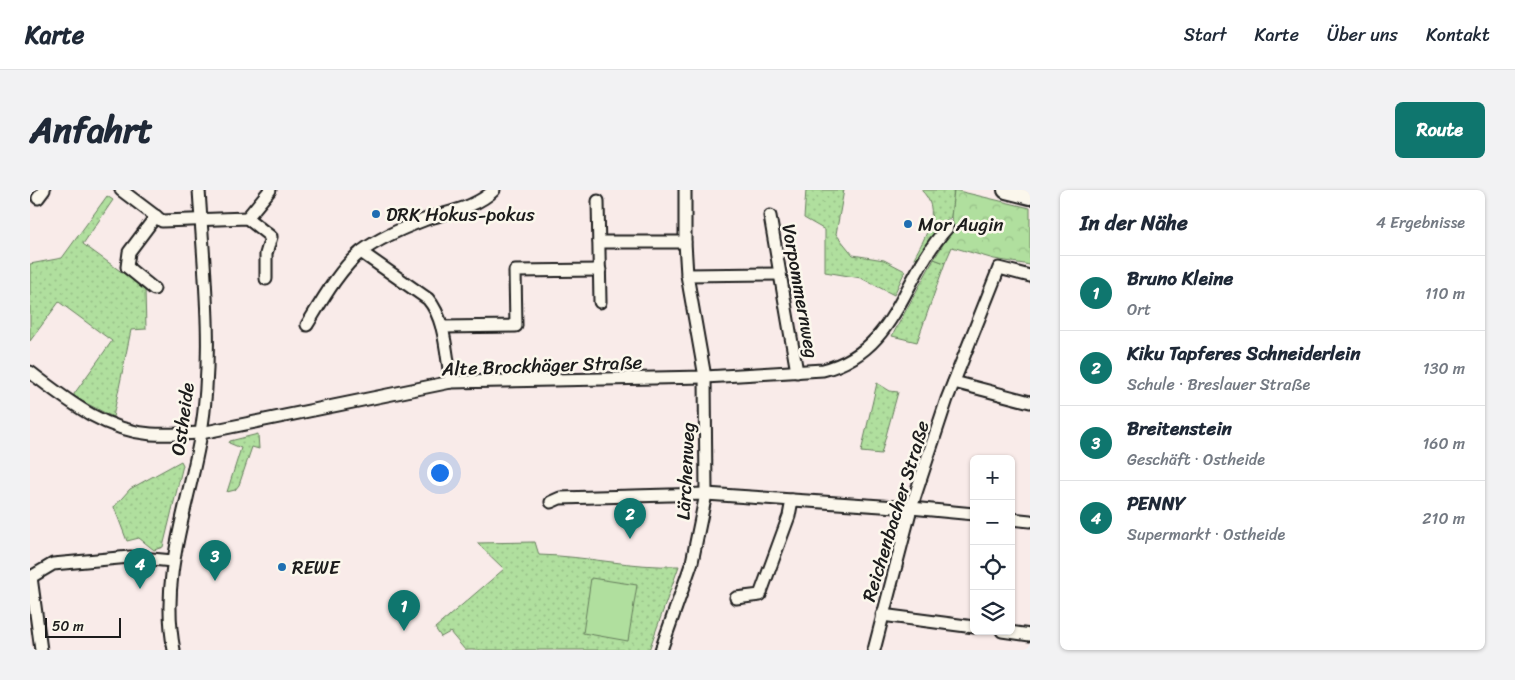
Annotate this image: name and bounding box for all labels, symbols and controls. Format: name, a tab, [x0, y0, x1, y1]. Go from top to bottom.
text: Karte	[25, 14, 84, 56]
text: Start	[1184, 19, 1227, 51]
text: Karte	[1255, 19, 1299, 51]
text: Über uns	[1327, 19, 1398, 51]
text: Kontakt	[1426, 19, 1490, 51]
text: Anfahrt	[30, 99, 153, 161]
button: Route	[1395, 102, 1485, 158]
place label: DRK Hokus-pokus	[386, 198, 535, 231]
text: In der Nähe	[1080, 204, 1188, 242]
marker: DRK Hokus-pokus	[370, 208, 382, 220]
place label: Mor Augin	[918, 208, 1004, 241]
text: 4 Ergebnisse	[1376, 208, 1465, 237]
marker: Mor Augin	[902, 218, 914, 230]
street label: Vorpommernweg	[772, 221, 829, 361]
text: Bruno Kleine	[1127, 262, 1233, 295]
text: 1	[1093, 279, 1099, 308]
text: 110 m	[1425, 279, 1465, 308]
text: Ort	[1127, 295, 1151, 324]
text: Kiku Tapferes Schneiderlein	[1127, 337, 1361, 370]
street label: Alte Brockhäger Straße	[440, 346, 643, 386]
text: 2	[1091, 354, 1101, 383]
text: 130 m	[1423, 354, 1465, 383]
text: Schule · Breslauer Straße	[1127, 370, 1310, 399]
street label: Ostheide	[161, 380, 204, 458]
text: Breitenstein	[1127, 412, 1232, 445]
street label: Reichenbacher Straße	[852, 416, 939, 606]
street label: Lärchenweg	[666, 421, 705, 521]
text: 3	[1092, 429, 1100, 458]
text: 160 m	[1422, 429, 1465, 458]
text: Geschäft · Ostheide	[1127, 445, 1265, 474]
map controls	[970, 455, 1015, 635]
button: +	[970, 455, 1015, 500]
your location	[427, 460, 453, 486]
text: PENNY	[1127, 487, 1185, 520]
pin: 2	[614, 498, 646, 539]
button: −	[970, 500, 1015, 545]
text: 4	[1091, 504, 1101, 533]
text: 210 m	[1422, 504, 1465, 533]
text: Supermarkt · Ostheide	[1127, 520, 1285, 549]
pin: 3	[199, 540, 231, 581]
button: locate	[970, 545, 1015, 590]
pin: 4	[124, 548, 156, 589]
place label: REWE	[292, 551, 341, 584]
marker: REWE	[276, 561, 288, 573]
pin: 1	[388, 590, 420, 631]
button: layers	[970, 590, 1015, 635]
text: 50 m	[52, 614, 84, 639]
scale bar	[45, 615, 121, 638]

